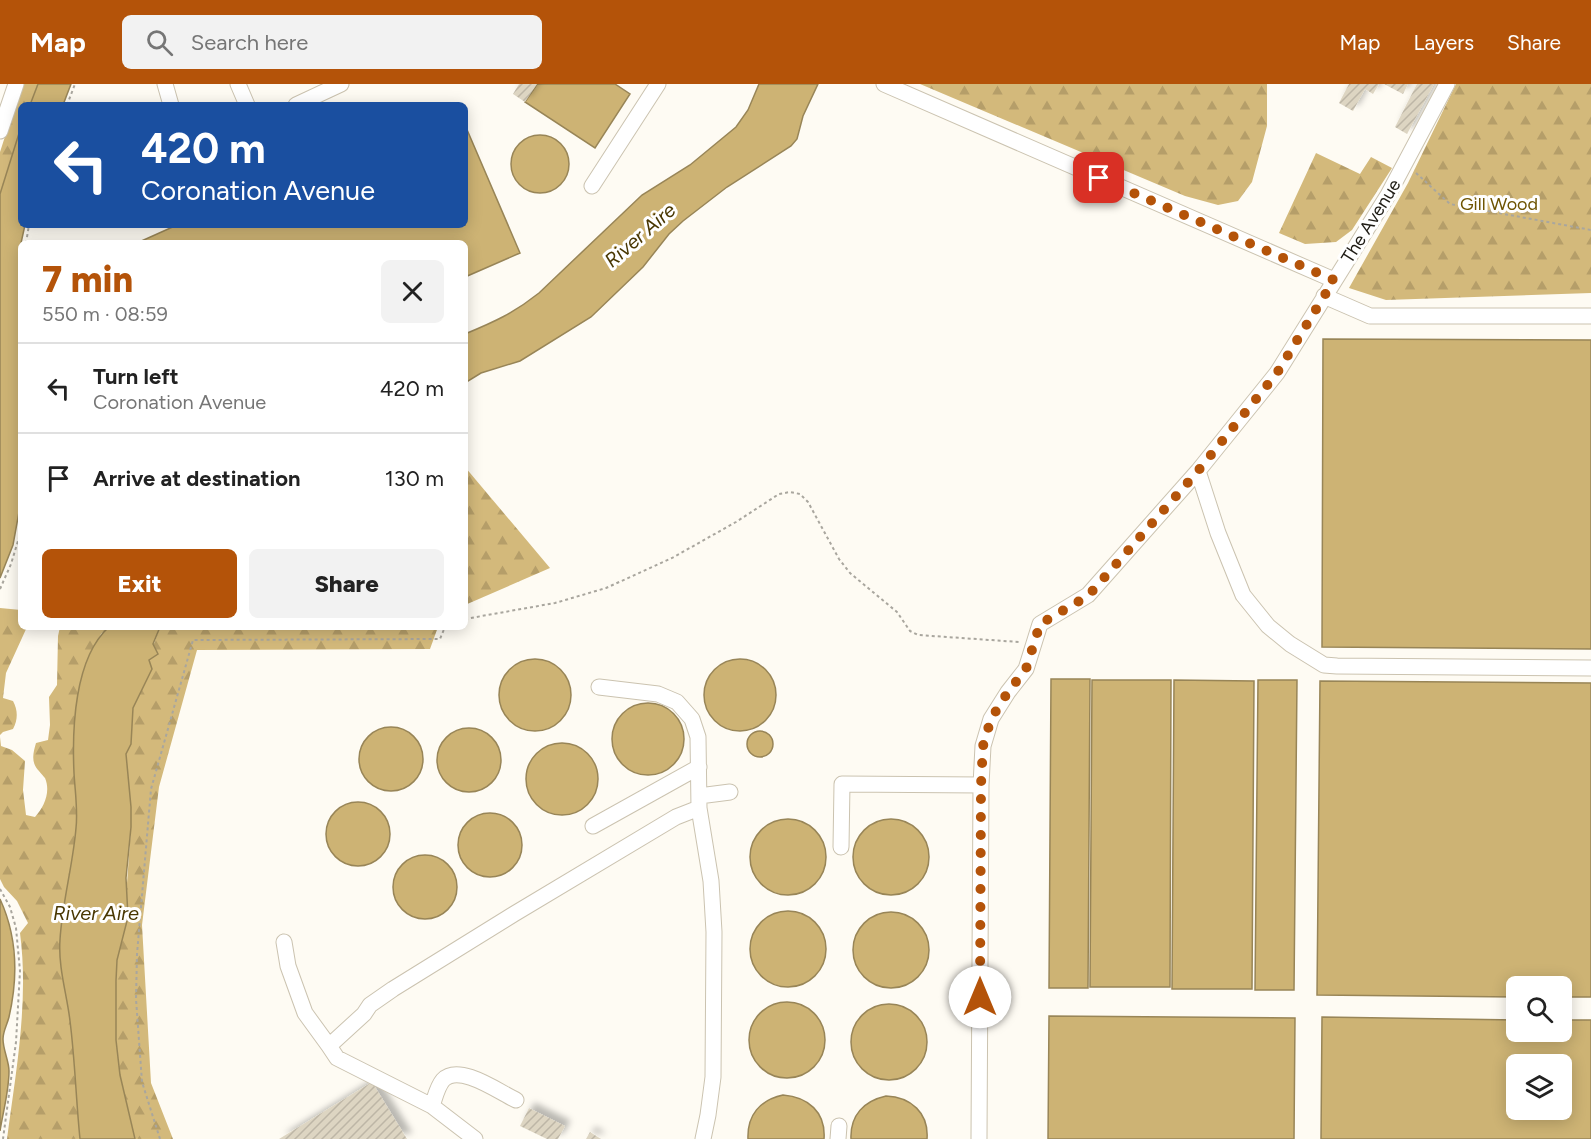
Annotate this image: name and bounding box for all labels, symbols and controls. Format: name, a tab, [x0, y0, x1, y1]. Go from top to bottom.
search box	[122, 15, 542, 69]
text: Map	[30, 25, 86, 59]
icon: search	[143, 26, 176, 59]
text: Search here	[191, 29, 308, 56]
text: Map	[1340, 30, 1380, 55]
text: Layers	[1413, 30, 1474, 55]
text: Share	[1507, 30, 1561, 55]
text: 420 m	[141, 123, 266, 174]
icon: left	[42, 126, 120, 204]
pin	[1073, 152, 1124, 203]
icon: arrive	[1082, 161, 1115, 194]
text: Coronation Avenue	[141, 174, 375, 207]
street label: The Avenue	[1336, 175, 1406, 267]
park label: Gill Wood	[1460, 193, 1538, 215]
water label: River Aire	[600, 198, 680, 272]
text: 7 min	[42, 258, 133, 301]
button: close	[381, 260, 444, 323]
text: 550 m · 08:59	[42, 302, 168, 326]
text: Turn left	[93, 363, 179, 390]
icon: left	[42, 372, 75, 405]
text: 420 m	[380, 375, 444, 402]
text: Coronation Avenue	[93, 390, 266, 414]
icon: arrive	[42, 462, 75, 495]
text: Arrive at destination	[93, 465, 301, 492]
text: 130 m	[385, 465, 444, 492]
button: Exit	[42, 549, 237, 618]
button: Share	[249, 549, 444, 618]
water label: River Aire	[53, 901, 139, 925]
position arrow	[948, 965, 1012, 1029]
map controls	[1506, 976, 1572, 1120]
button: search	[1506, 976, 1572, 1042]
button: layers	[1506, 1054, 1572, 1120]

